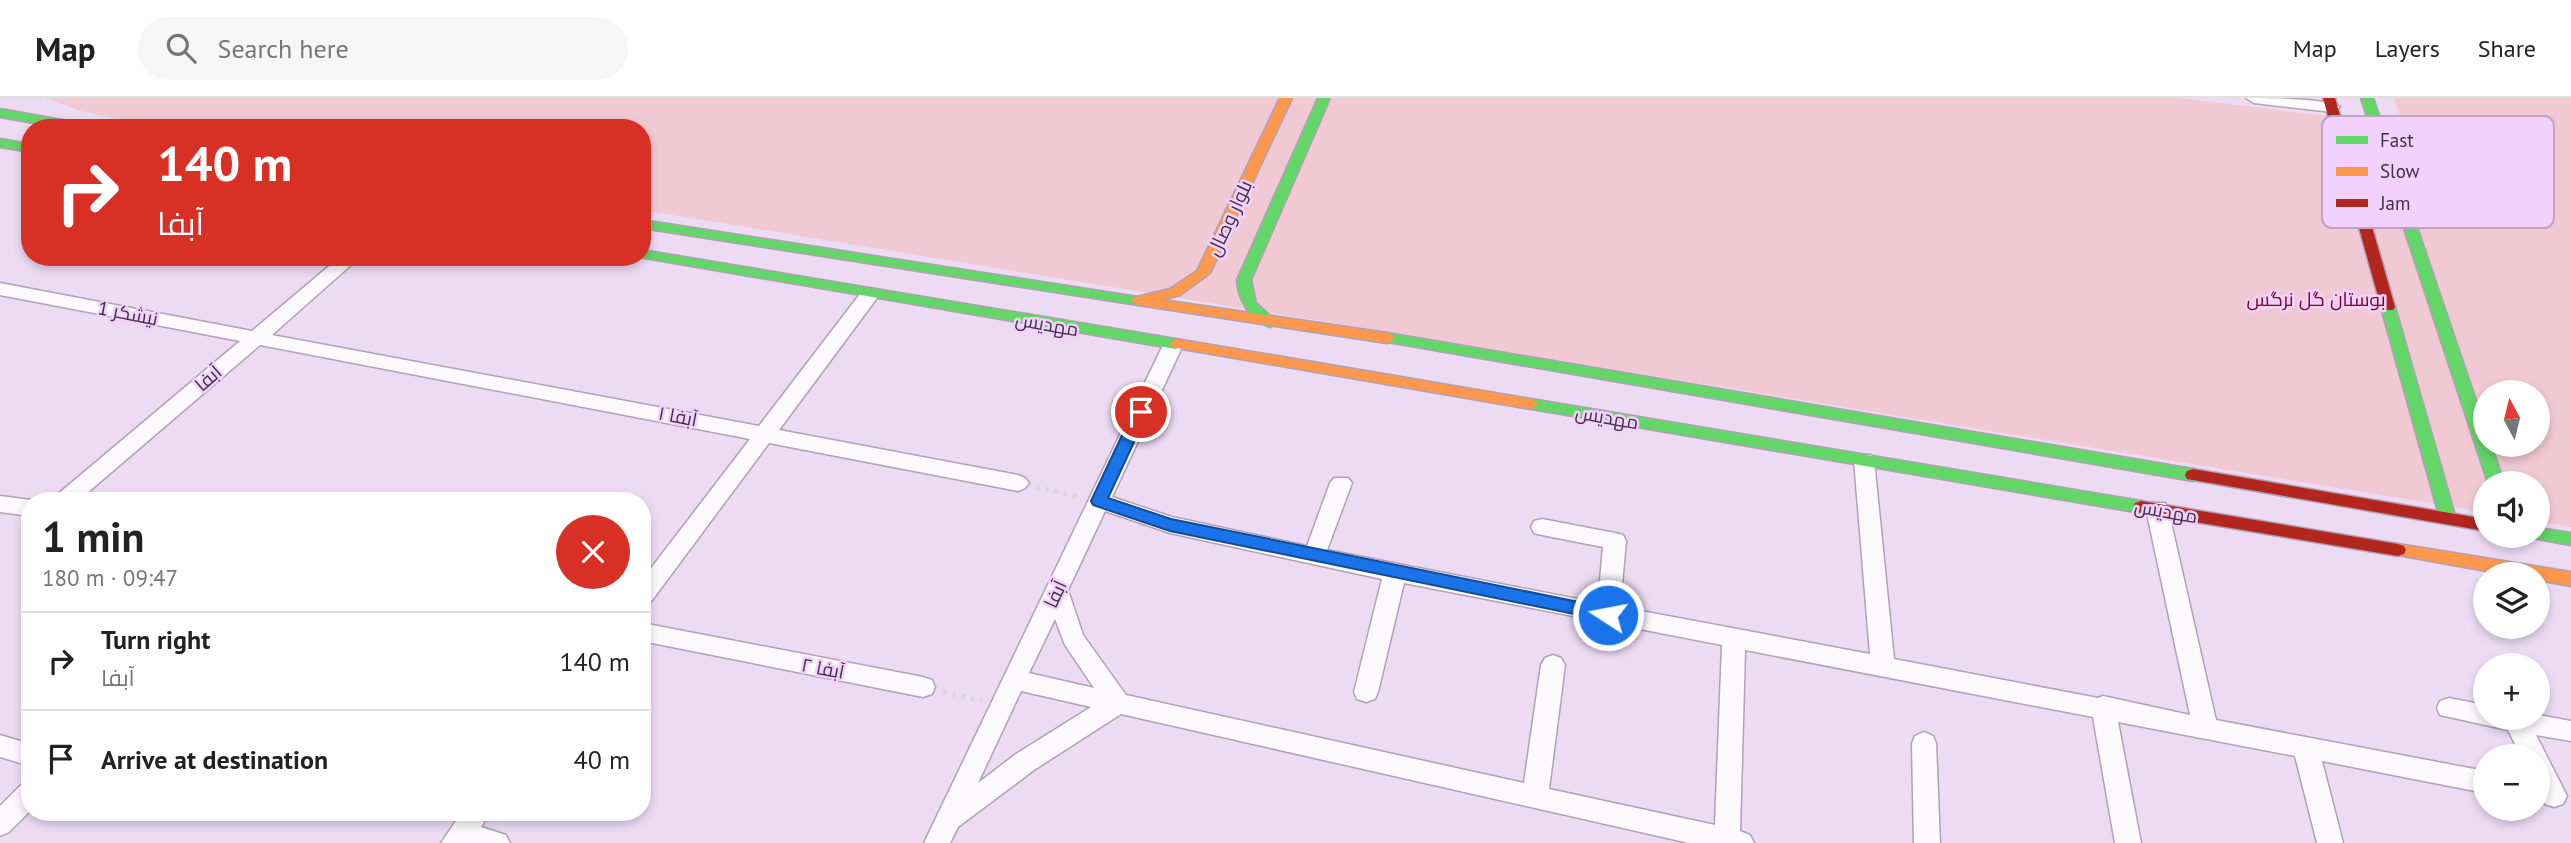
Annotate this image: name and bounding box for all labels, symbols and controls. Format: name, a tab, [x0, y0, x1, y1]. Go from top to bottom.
search box	[138, 17, 628, 80]
text: Map	[35, 27, 96, 70]
icon: search	[162, 29, 200, 67]
text: Search here	[218, 32, 349, 65]
text: Map	[2293, 33, 2337, 64]
text: Layers	[2375, 33, 2440, 64]
text: Share	[2478, 33, 2536, 64]
legend	[2322, 116, 2554, 228]
text: Fast	[2380, 128, 2414, 152]
text: 140 m	[157, 131, 292, 195]
icon: right	[42, 147, 133, 238]
text: Slow	[2380, 159, 2420, 183]
street label: بلوار وصال	[1201, 176, 1257, 260]
text: Jam	[2379, 191, 2410, 215]
text: آبفا	[157, 202, 204, 244]
park label: بوستان گل نرگس	[2246, 287, 2386, 311]
street label: نیشکر 1	[96, 295, 160, 331]
street label: مهدیس	[1014, 307, 1080, 341]
street label: آبفا	[190, 360, 226, 396]
north arrow	[2473, 380, 2550, 457]
map controls	[2473, 380, 2550, 821]
pin	[1111, 382, 1171, 442]
icon: arrive	[1122, 393, 1160, 431]
street label: مهدیس	[1574, 400, 1640, 434]
street label: آبفا ۱	[657, 401, 699, 431]
button: sound	[2473, 471, 2550, 548]
street label: مهدیس	[2133, 494, 2199, 528]
text: 1 min	[42, 509, 144, 564]
button: close	[556, 515, 630, 589]
button: layers	[2473, 562, 2550, 639]
text: 180 m · 09:47	[42, 563, 178, 592]
street label: آبفا	[1038, 576, 1072, 612]
position arrow	[1571, 578, 1645, 652]
text: Turn right	[101, 623, 210, 656]
icon: right	[42, 642, 80, 680]
text: 140 m	[559, 645, 630, 678]
street label: آبفا ۲	[800, 652, 846, 684]
button: +	[2473, 653, 2550, 730]
text: آبفا	[101, 663, 135, 692]
icon: arrive	[42, 740, 80, 778]
text: Arrive at destination	[101, 743, 328, 776]
text: 40 m	[574, 743, 630, 776]
button: −	[2473, 744, 2550, 821]

